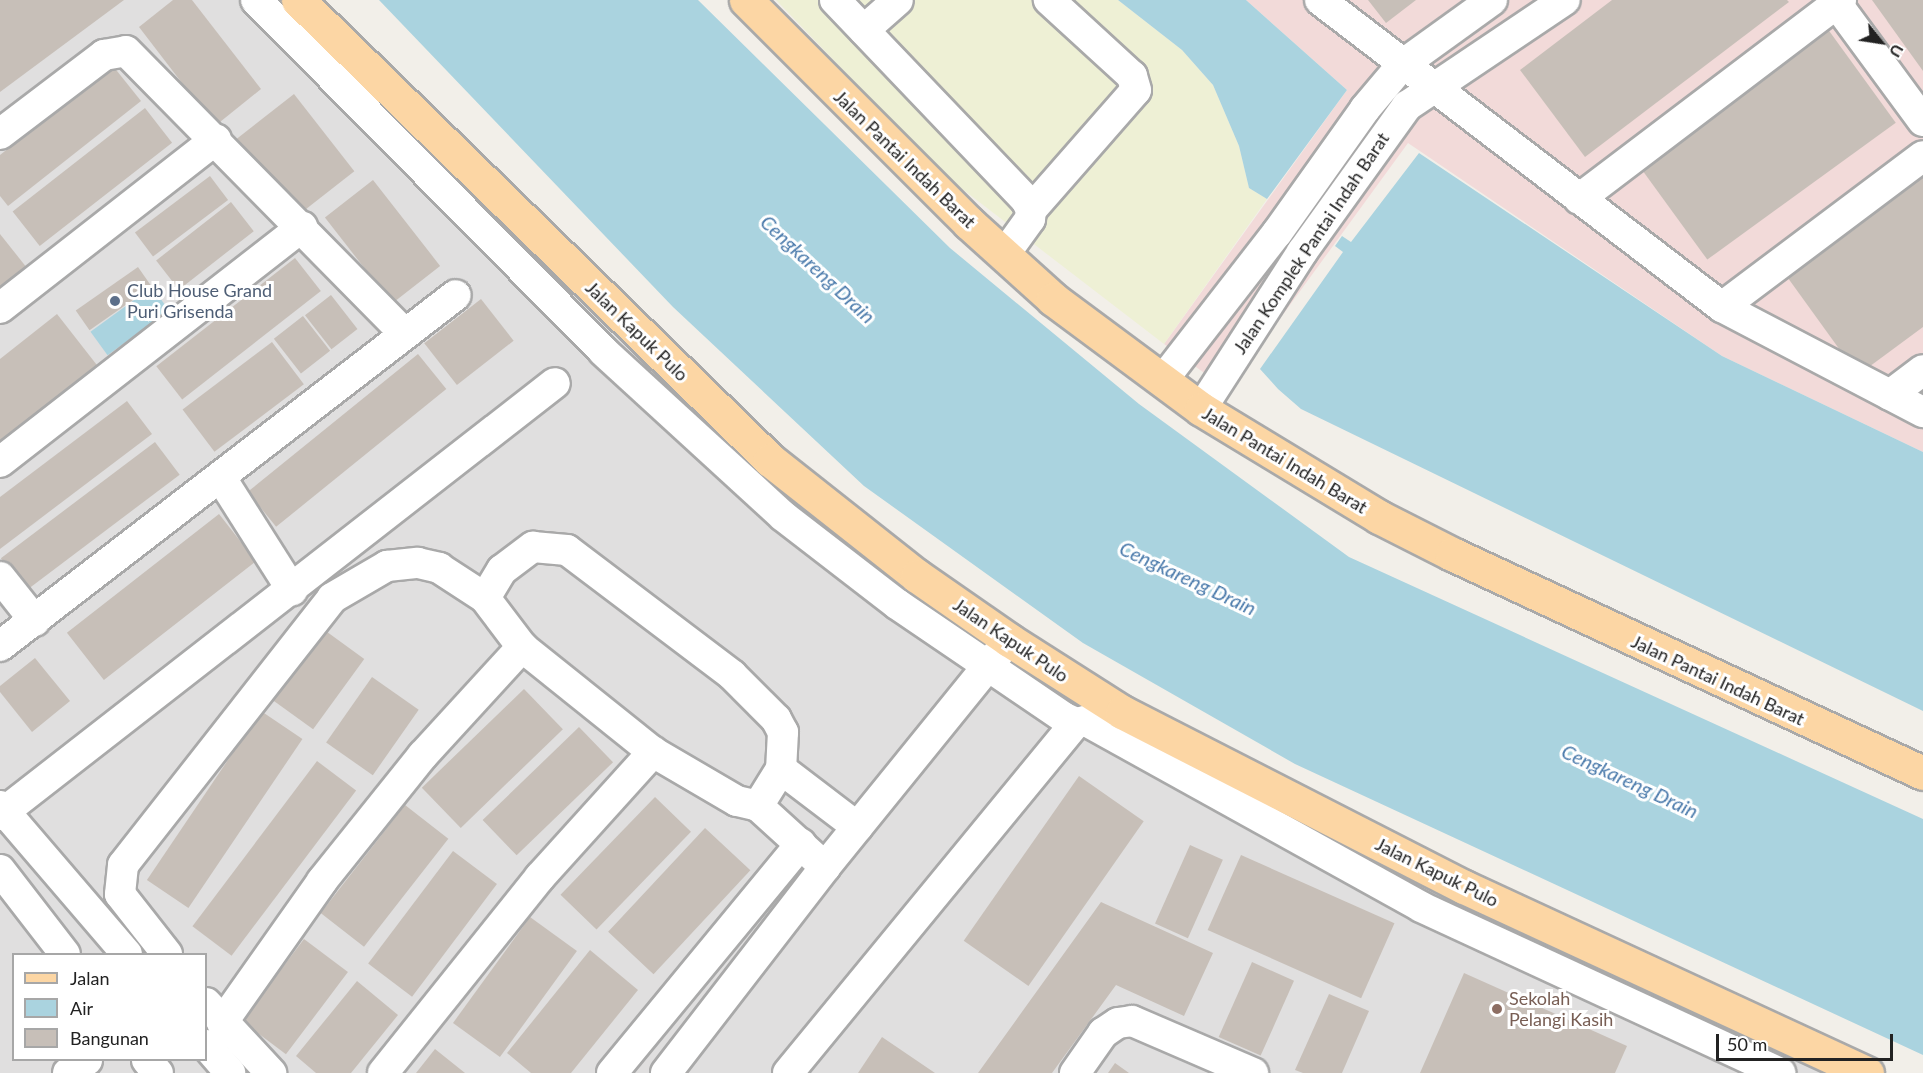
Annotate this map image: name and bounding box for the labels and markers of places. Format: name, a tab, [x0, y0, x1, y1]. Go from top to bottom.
place label: Club House Grand Puri Grisenda	[127, 280, 272, 322]
marker: Club House Grand Puri Grisenda	[108, 294, 122, 308]
place label: Sekolah Pelangi Kasih	[1509, 988, 1613, 1030]
marker: Sekolah Pelangi Kasih	[1490, 1002, 1504, 1016]

